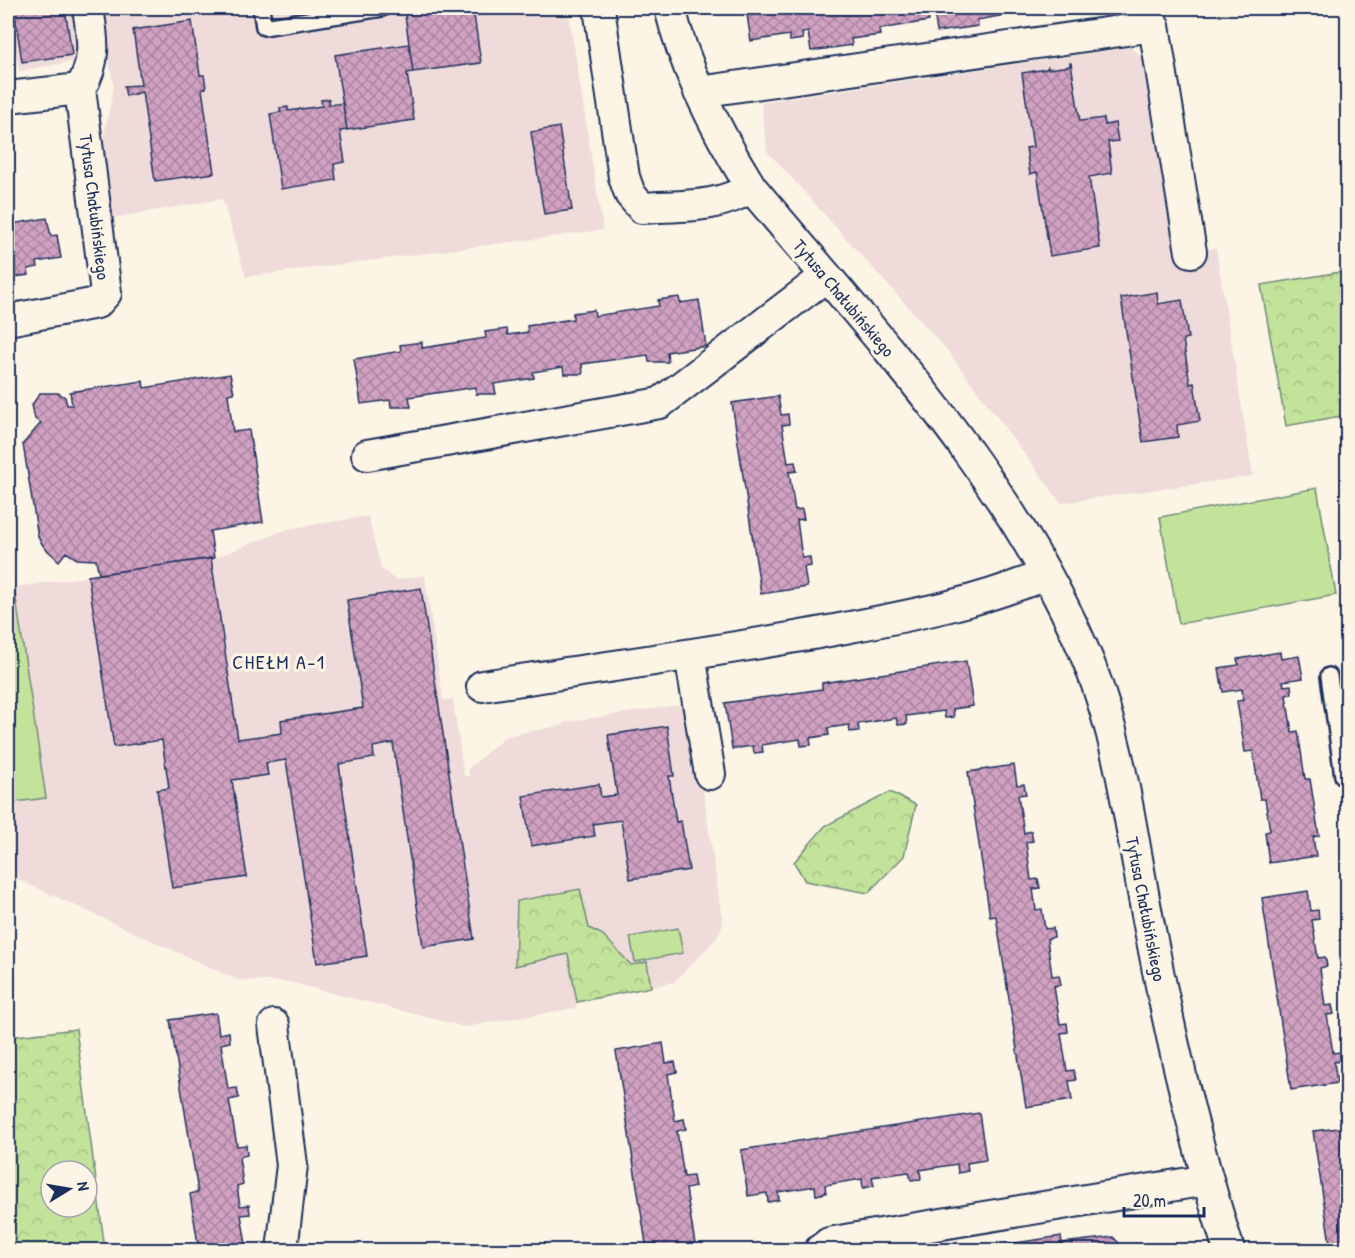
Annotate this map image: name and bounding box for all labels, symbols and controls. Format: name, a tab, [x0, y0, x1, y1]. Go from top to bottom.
street label: Tytusa Chałubińskiego	[74, 133, 116, 281]
street label: Tytusa Chałubińskiego	[787, 234, 901, 362]
district label: CHEŁM A-1	[232, 648, 326, 675]
street label: Tytusa Chałubińskiego	[1120, 835, 1172, 983]
north arrow	[39, 1159, 99, 1219]
text: N	[72, 1180, 95, 1193]
scale bar	[1124, 1180, 1204, 1218]
text: 20 m	[1133, 1188, 1166, 1213]

